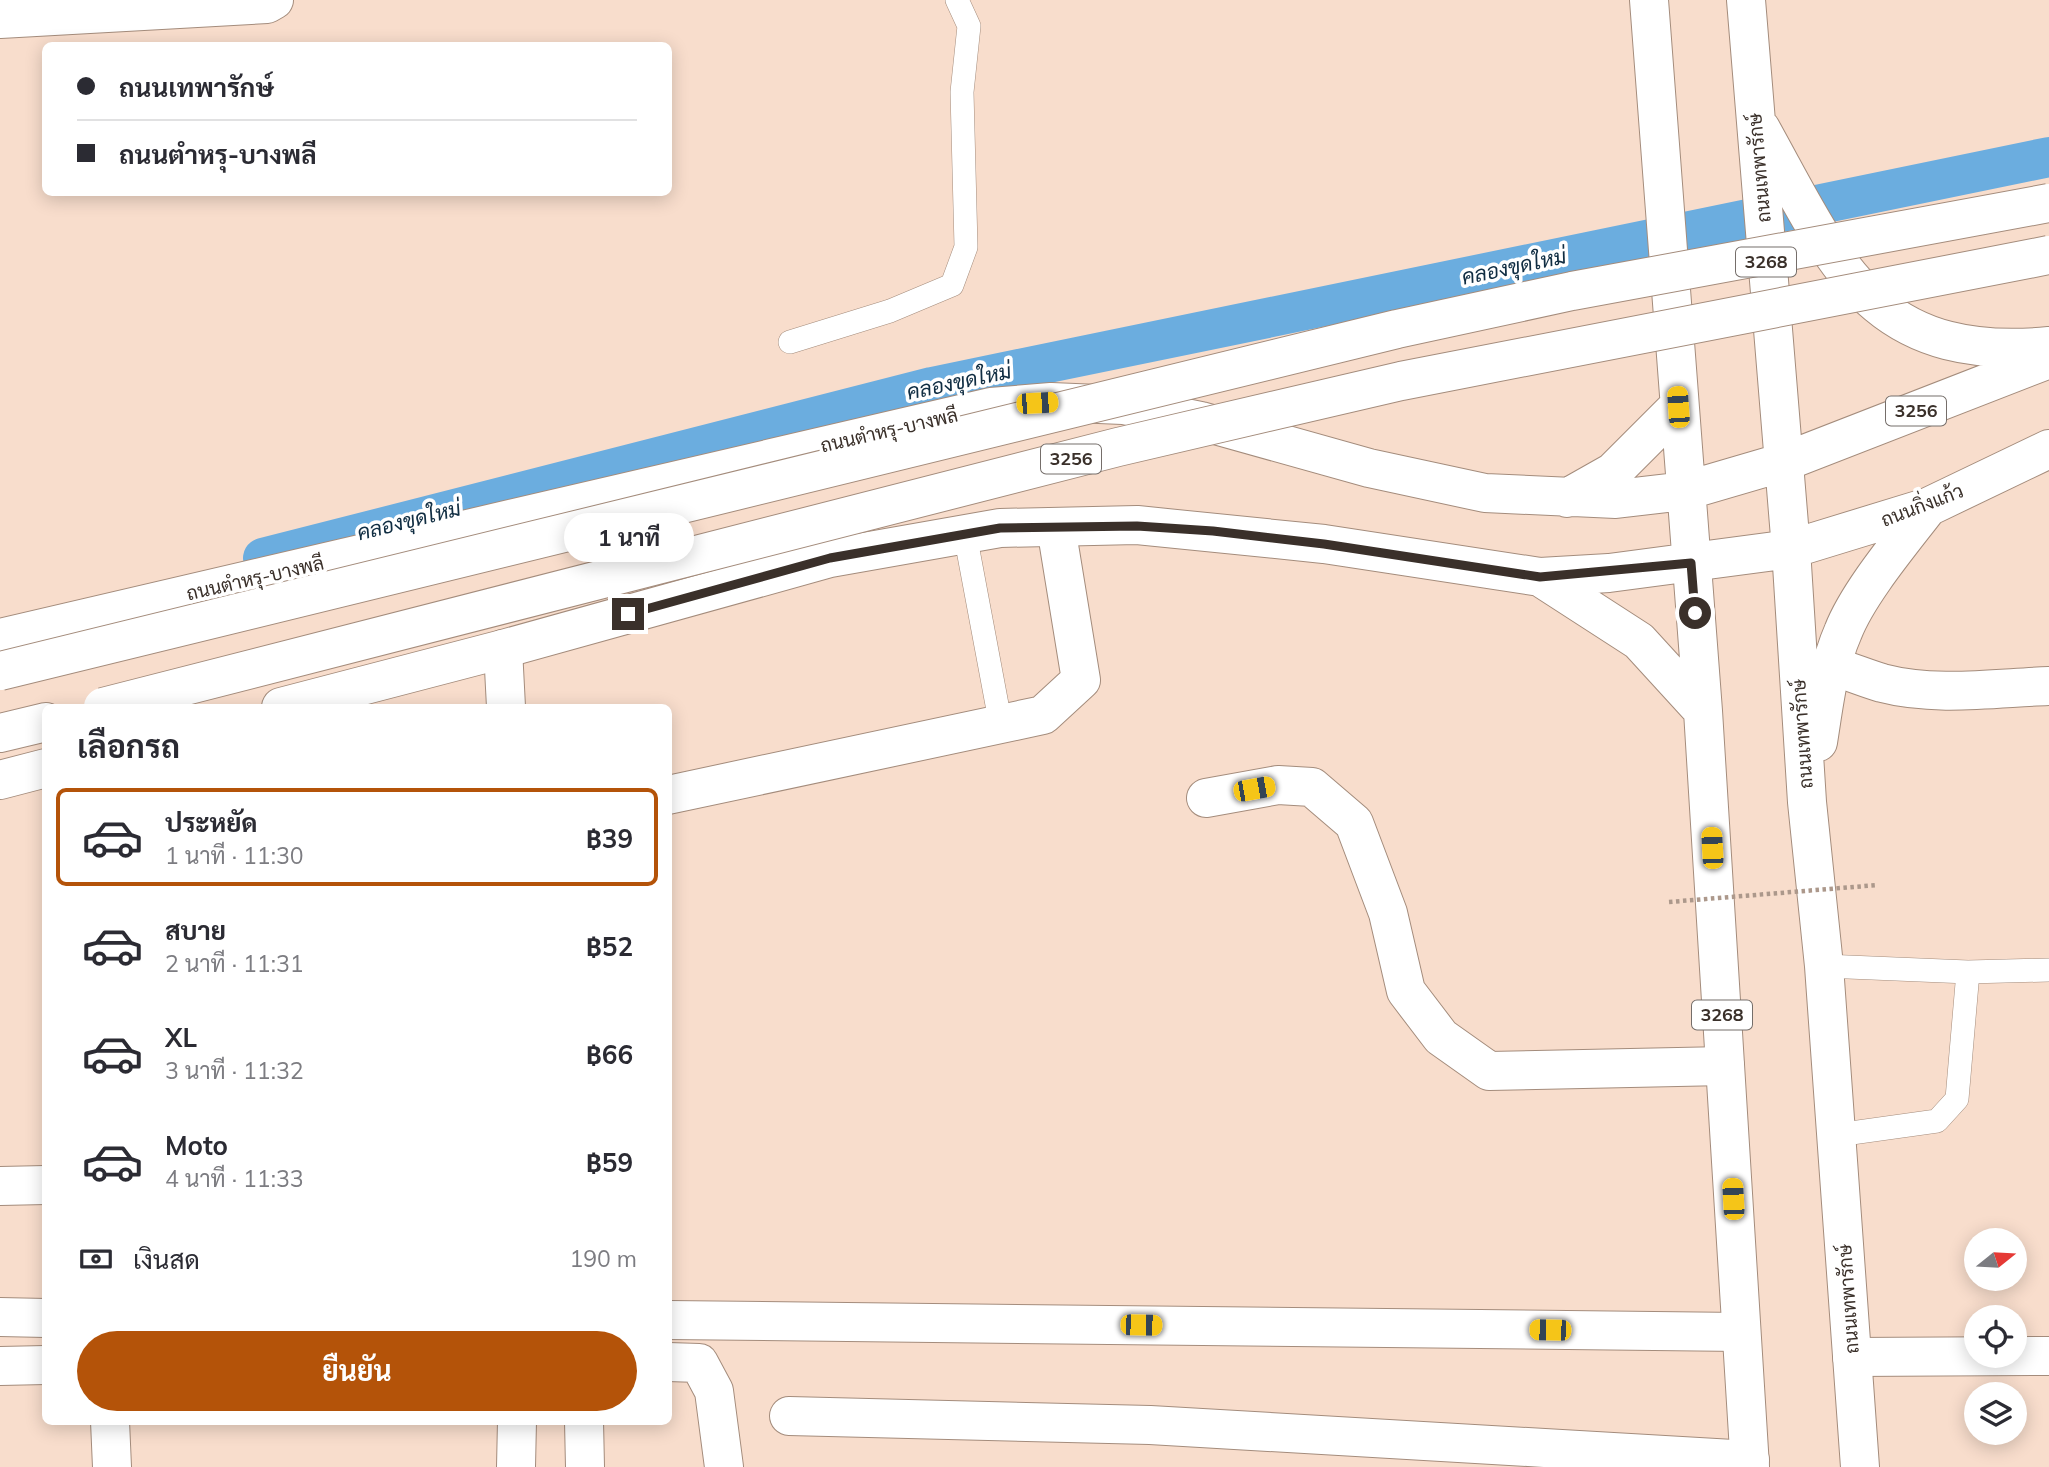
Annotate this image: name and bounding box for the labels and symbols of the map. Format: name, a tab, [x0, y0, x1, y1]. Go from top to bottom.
street label: ถนนเทพารักษ์	[1742, 111, 1776, 224]
water label: คลองขุดใหม่	[1459, 242, 1570, 292]
road number: 3268	[1736, 248, 1796, 276]
water label: คลองขุดใหม่	[904, 357, 1015, 407]
car	[1667, 385, 1690, 429]
car	[1016, 391, 1059, 415]
road number: 3256	[1886, 396, 1946, 426]
street label: ถนนตำหรุ-บางพลี	[818, 403, 960, 458]
road number: 3256	[1041, 444, 1101, 474]
street label: ถนนกิ่งแก้ว	[1876, 474, 1967, 532]
water label: คลองขุดใหม่	[354, 494, 465, 547]
callout: 1 นาที	[563, 512, 693, 562]
street label: ถนนตำหรุ-บางพลี	[184, 551, 326, 606]
route start	[1679, 597, 1711, 629]
route end	[612, 598, 644, 630]
street label: ถนนเทพารักษ์	[1786, 677, 1818, 789]
car	[1232, 775, 1277, 803]
car	[1701, 826, 1724, 870]
road number: 3268	[1692, 1000, 1752, 1030]
car	[1722, 1177, 1745, 1221]
north arrow	[1964, 1228, 2026, 1292]
street label: ถนนเทพารักษ์	[1832, 1242, 1864, 1354]
car	[1120, 1314, 1163, 1336]
car	[1529, 1319, 1572, 1341]

